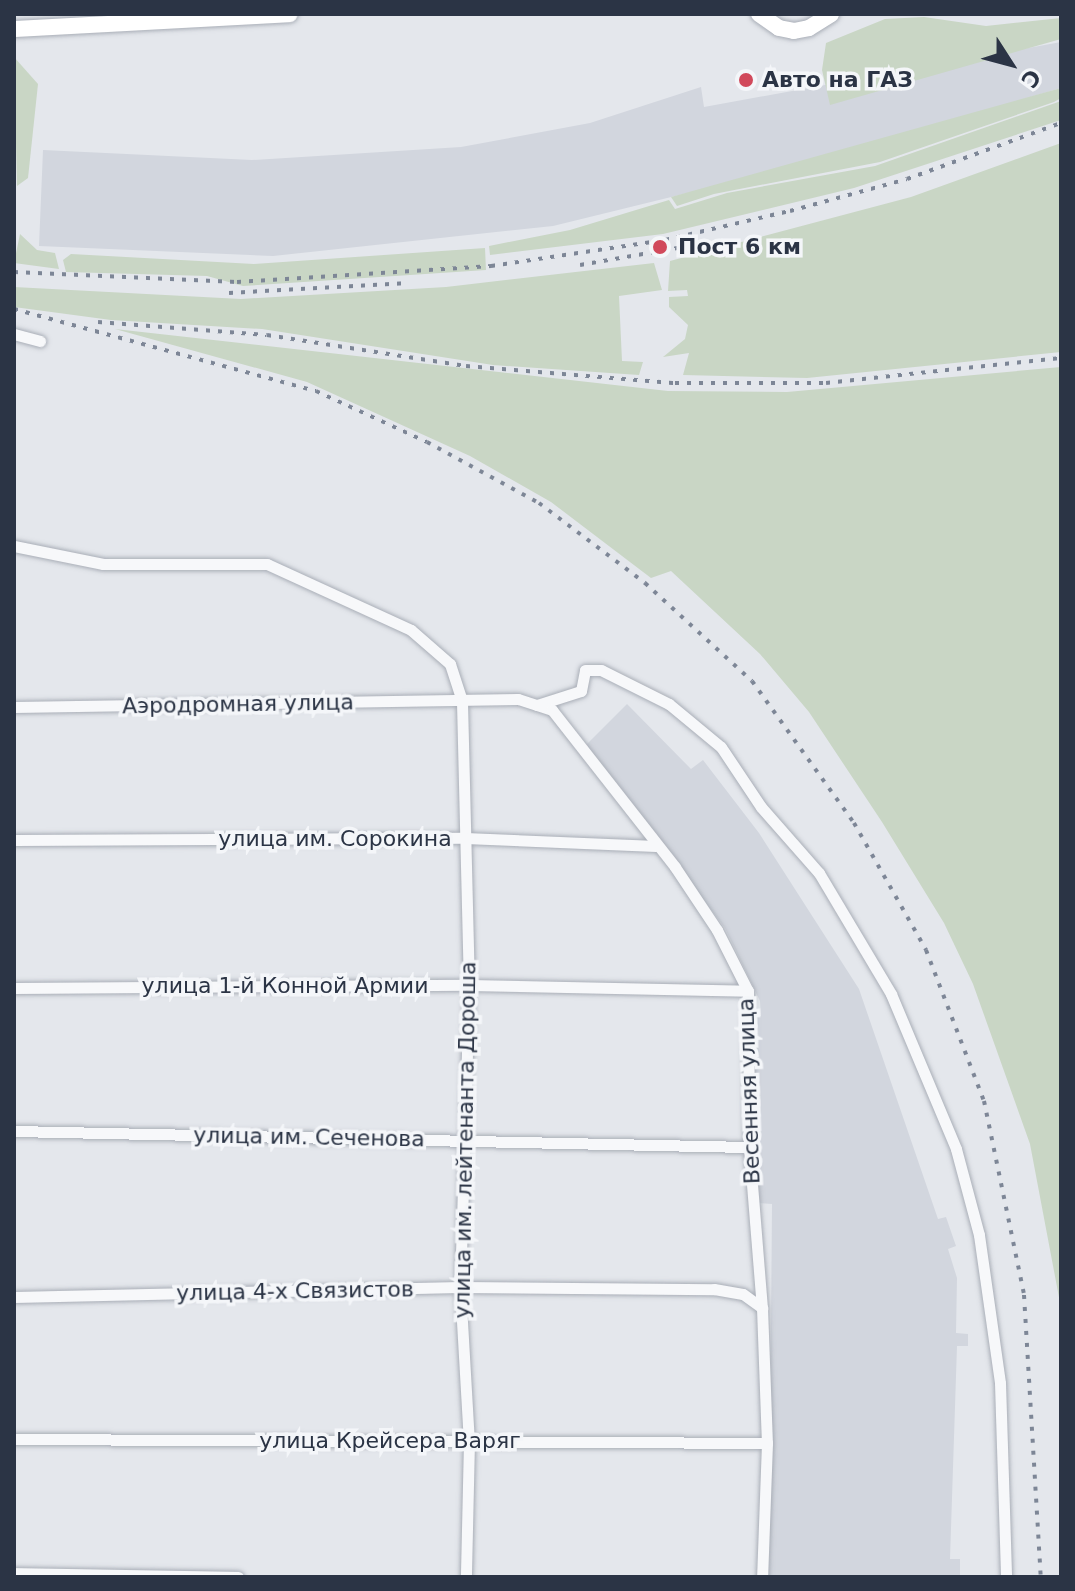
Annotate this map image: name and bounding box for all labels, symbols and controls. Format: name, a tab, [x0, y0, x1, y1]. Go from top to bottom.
north arrow	[971, 24, 1051, 104]
text: С	[1016, 65, 1046, 92]
place label: Авто на ГАЗ	[762, 67, 913, 93]
marker: Авто на ГАЗ	[737, 71, 755, 89]
place label: Пост 6 км	[678, 234, 801, 260]
marker: Пост 6 км	[649, 236, 671, 258]
street label: Аэродромная улица	[122, 689, 354, 719]
street label: улица им. Сорокина	[218, 826, 452, 852]
street label: улица им. лейтенанта Дороша	[449, 961, 481, 1319]
street label: улица 1-й Конной Армии	[142, 973, 428, 999]
street label: Весенняя улица	[733, 997, 765, 1185]
street label: улица им. Сеченова	[193, 1122, 425, 1152]
street label: улица 4-х Связистов	[176, 1276, 414, 1306]
street label: улица Крейсера Варяг	[259, 1428, 521, 1454]

